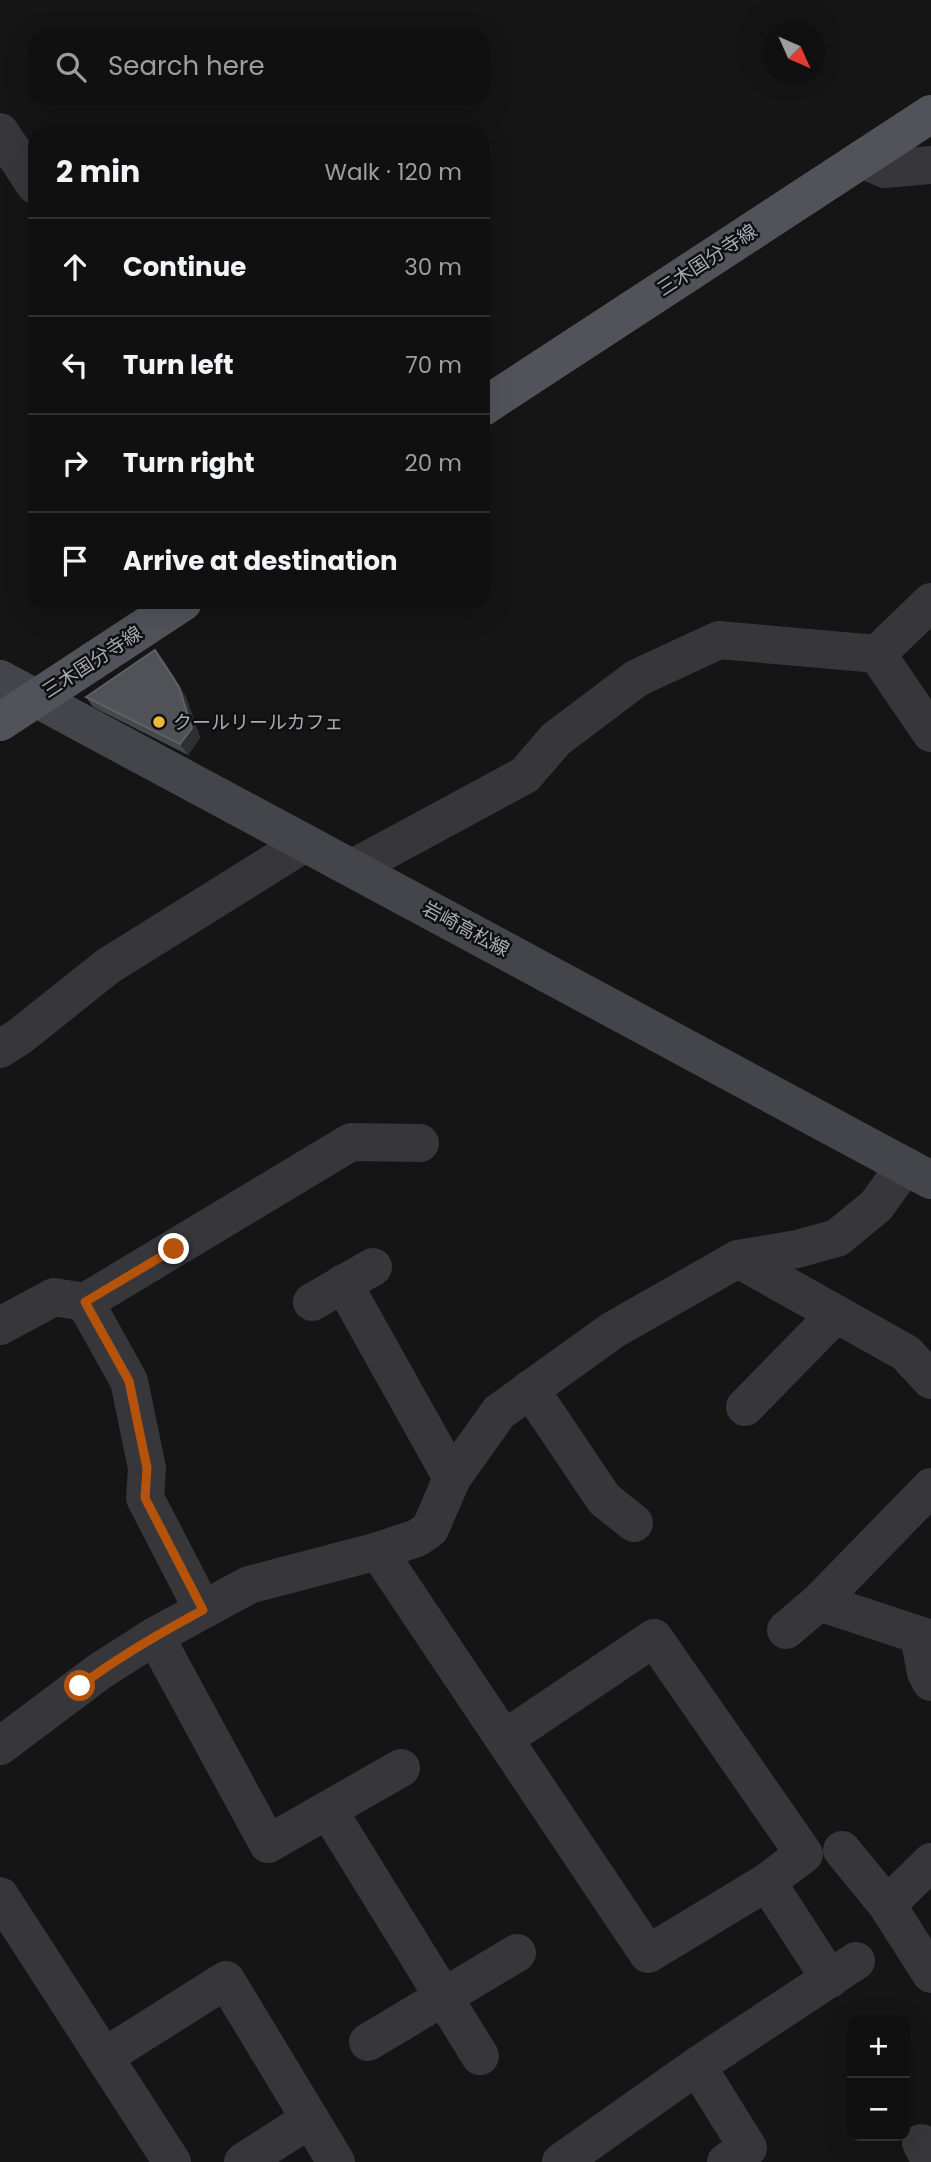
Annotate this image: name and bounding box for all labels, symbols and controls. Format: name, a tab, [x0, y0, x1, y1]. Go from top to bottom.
north arrow	[763, 21, 826, 84]
search box	[28, 28, 490, 105]
icon: search	[52, 48, 90, 86]
text: Search here	[108, 48, 265, 84]
text: 2 min	[56, 150, 140, 193]
text: Walk · 120 m	[324, 156, 462, 188]
street label: 三木国分寺線	[652, 218, 762, 302]
icon: ahead	[56, 248, 94, 286]
text: Continue	[123, 249, 246, 285]
text: 30 m	[404, 251, 462, 283]
icon: left	[56, 346, 94, 384]
text: Turn left	[123, 347, 234, 383]
text: 70 m	[405, 349, 462, 381]
icon: right	[56, 444, 94, 482]
text: Turn right	[123, 445, 255, 481]
text: 20 m	[404, 447, 462, 479]
icon: arrive	[56, 542, 94, 580]
text: Arrive at destination	[123, 543, 398, 579]
street label: 三木国分寺線	[37, 620, 147, 704]
place label: クールリールカフェ	[173, 709, 343, 736]
marker: クールリールカフェ	[151, 714, 167, 730]
street label: 岩崎高松線	[418, 895, 514, 963]
route end	[158, 1233, 189, 1264]
route start	[64, 1670, 95, 1701]
map controls	[847, 2015, 910, 2141]
button: +	[847, 2015, 910, 2078]
button: −	[847, 2078, 910, 2141]

